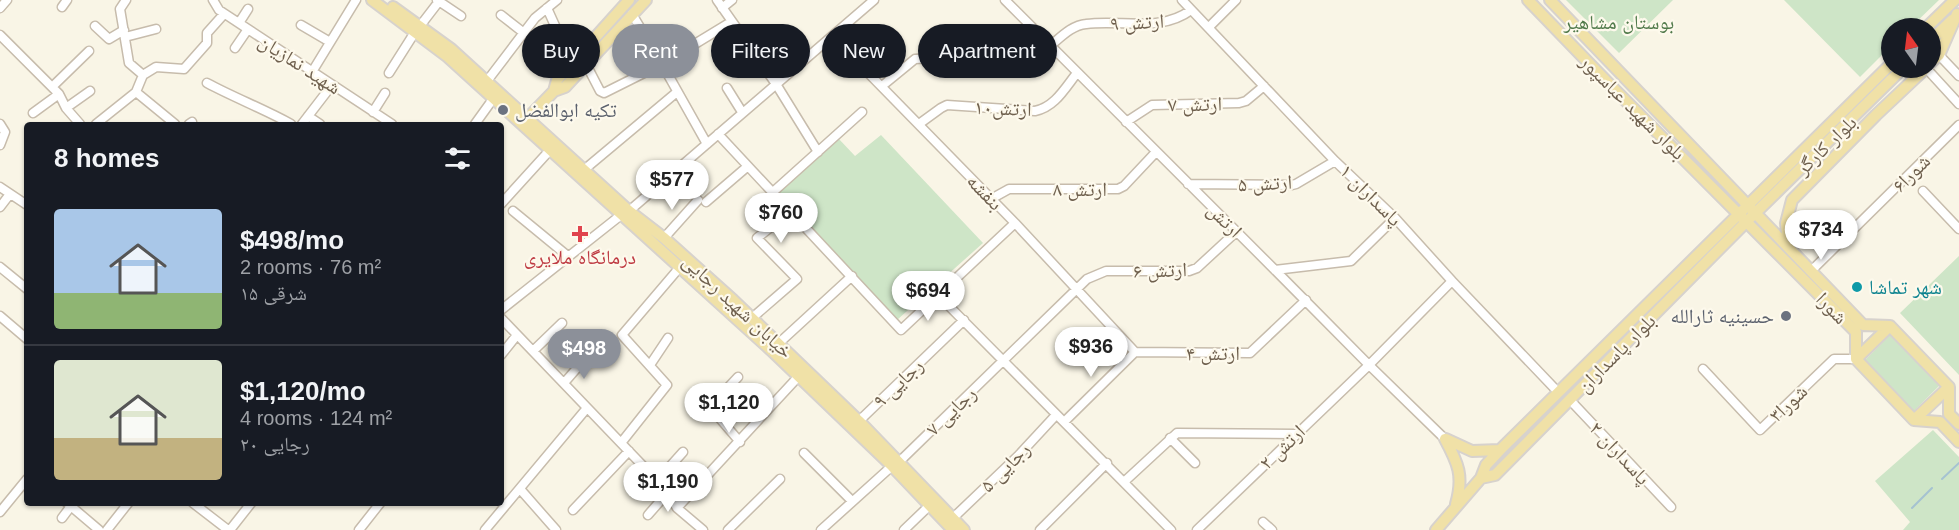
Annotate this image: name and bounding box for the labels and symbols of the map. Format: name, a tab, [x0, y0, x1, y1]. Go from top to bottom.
street label: ارتش ۹	[1109, 10, 1165, 35]
park label: بوستان مشاهیر	[1563, 11, 1674, 34]
north arrow	[1881, 18, 1941, 78]
street label: شهید نمازیان	[254, 29, 345, 99]
street label: بلوار شهید عباسپور	[1574, 49, 1690, 165]
street label: ارتش ۷	[1168, 93, 1222, 116]
street label: ارتش۱۰	[974, 96, 1032, 121]
place label: تکیه ابوالفضل	[515, 99, 617, 122]
marker: تکیه ابوالفضل	[496, 103, 510, 117]
street label: بلوار کارگر	[1791, 111, 1861, 180]
street label: شورا۶	[1888, 150, 1934, 196]
pin: $577	[636, 160, 708, 211]
street label: پاسداران ۱	[1335, 160, 1406, 231]
street label: بنفشه	[962, 169, 1007, 215]
street label: ارتش ۵	[1237, 171, 1293, 196]
street label: ارتش ۸	[1053, 178, 1107, 201]
pin: $760	[745, 193, 817, 244]
street label: ارتش	[1202, 198, 1247, 243]
pin: $734	[1785, 210, 1857, 261]
marker: درمانگاه ملایری	[571, 225, 589, 243]
place label: درمانگاه ملایری	[524, 246, 636, 269]
street label: خیابان شهید رجایی	[678, 250, 798, 363]
street label: ارتش ۶	[1133, 258, 1188, 283]
pin: $694	[892, 271, 964, 322]
place label: شهر تماشا	[1869, 276, 1942, 299]
marker: شهر تماشا	[1850, 280, 1864, 294]
street label: شورا	[1812, 288, 1852, 328]
place label: حسینیه ثارالله	[1671, 305, 1774, 327]
street label: بلوار پاسداران	[1572, 309, 1660, 397]
marker: حسینیه ثارالله	[1779, 309, 1793, 323]
pin: $936	[1055, 327, 1127, 378]
pin: $498	[548, 329, 620, 380]
street label: ارتش ۴	[1186, 342, 1240, 365]
street label: رجایی ۹	[869, 354, 928, 413]
street label: شورا۳	[1765, 380, 1811, 426]
street label: رجایی ۷	[922, 382, 981, 441]
pin: $1,120	[680, 383, 778, 434]
street label: پاسداران ۲	[1584, 417, 1655, 490]
street label: ارتش ۲	[1255, 420, 1310, 474]
street label: رجایی ۵	[976, 438, 1035, 497]
pin: $1,190	[619, 462, 717, 513]

